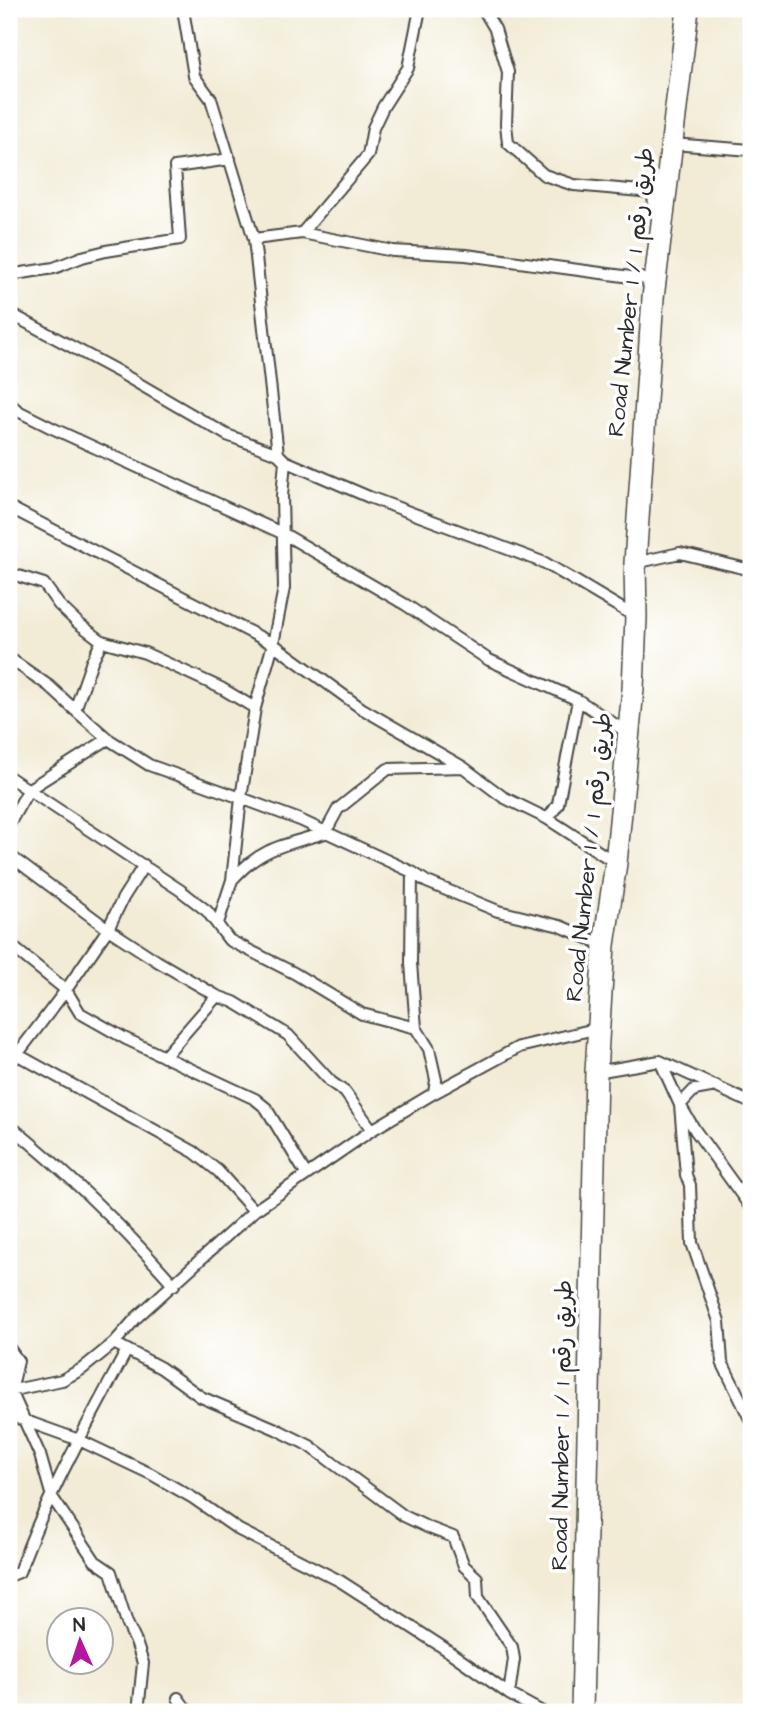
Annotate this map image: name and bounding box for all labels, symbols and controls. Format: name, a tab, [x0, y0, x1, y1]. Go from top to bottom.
street label: Road Number 1 / طريق رقم 1	[600, 146, 663, 438]
street label: Road Number 1 / طريق رقم 1	[558, 711, 621, 1003]
street label: Road Number 1 / طريق رقم 1	[543, 1279, 582, 1571]
north arrow	[46, 1606, 116, 1676]
text: N	[73, 1612, 86, 1639]

